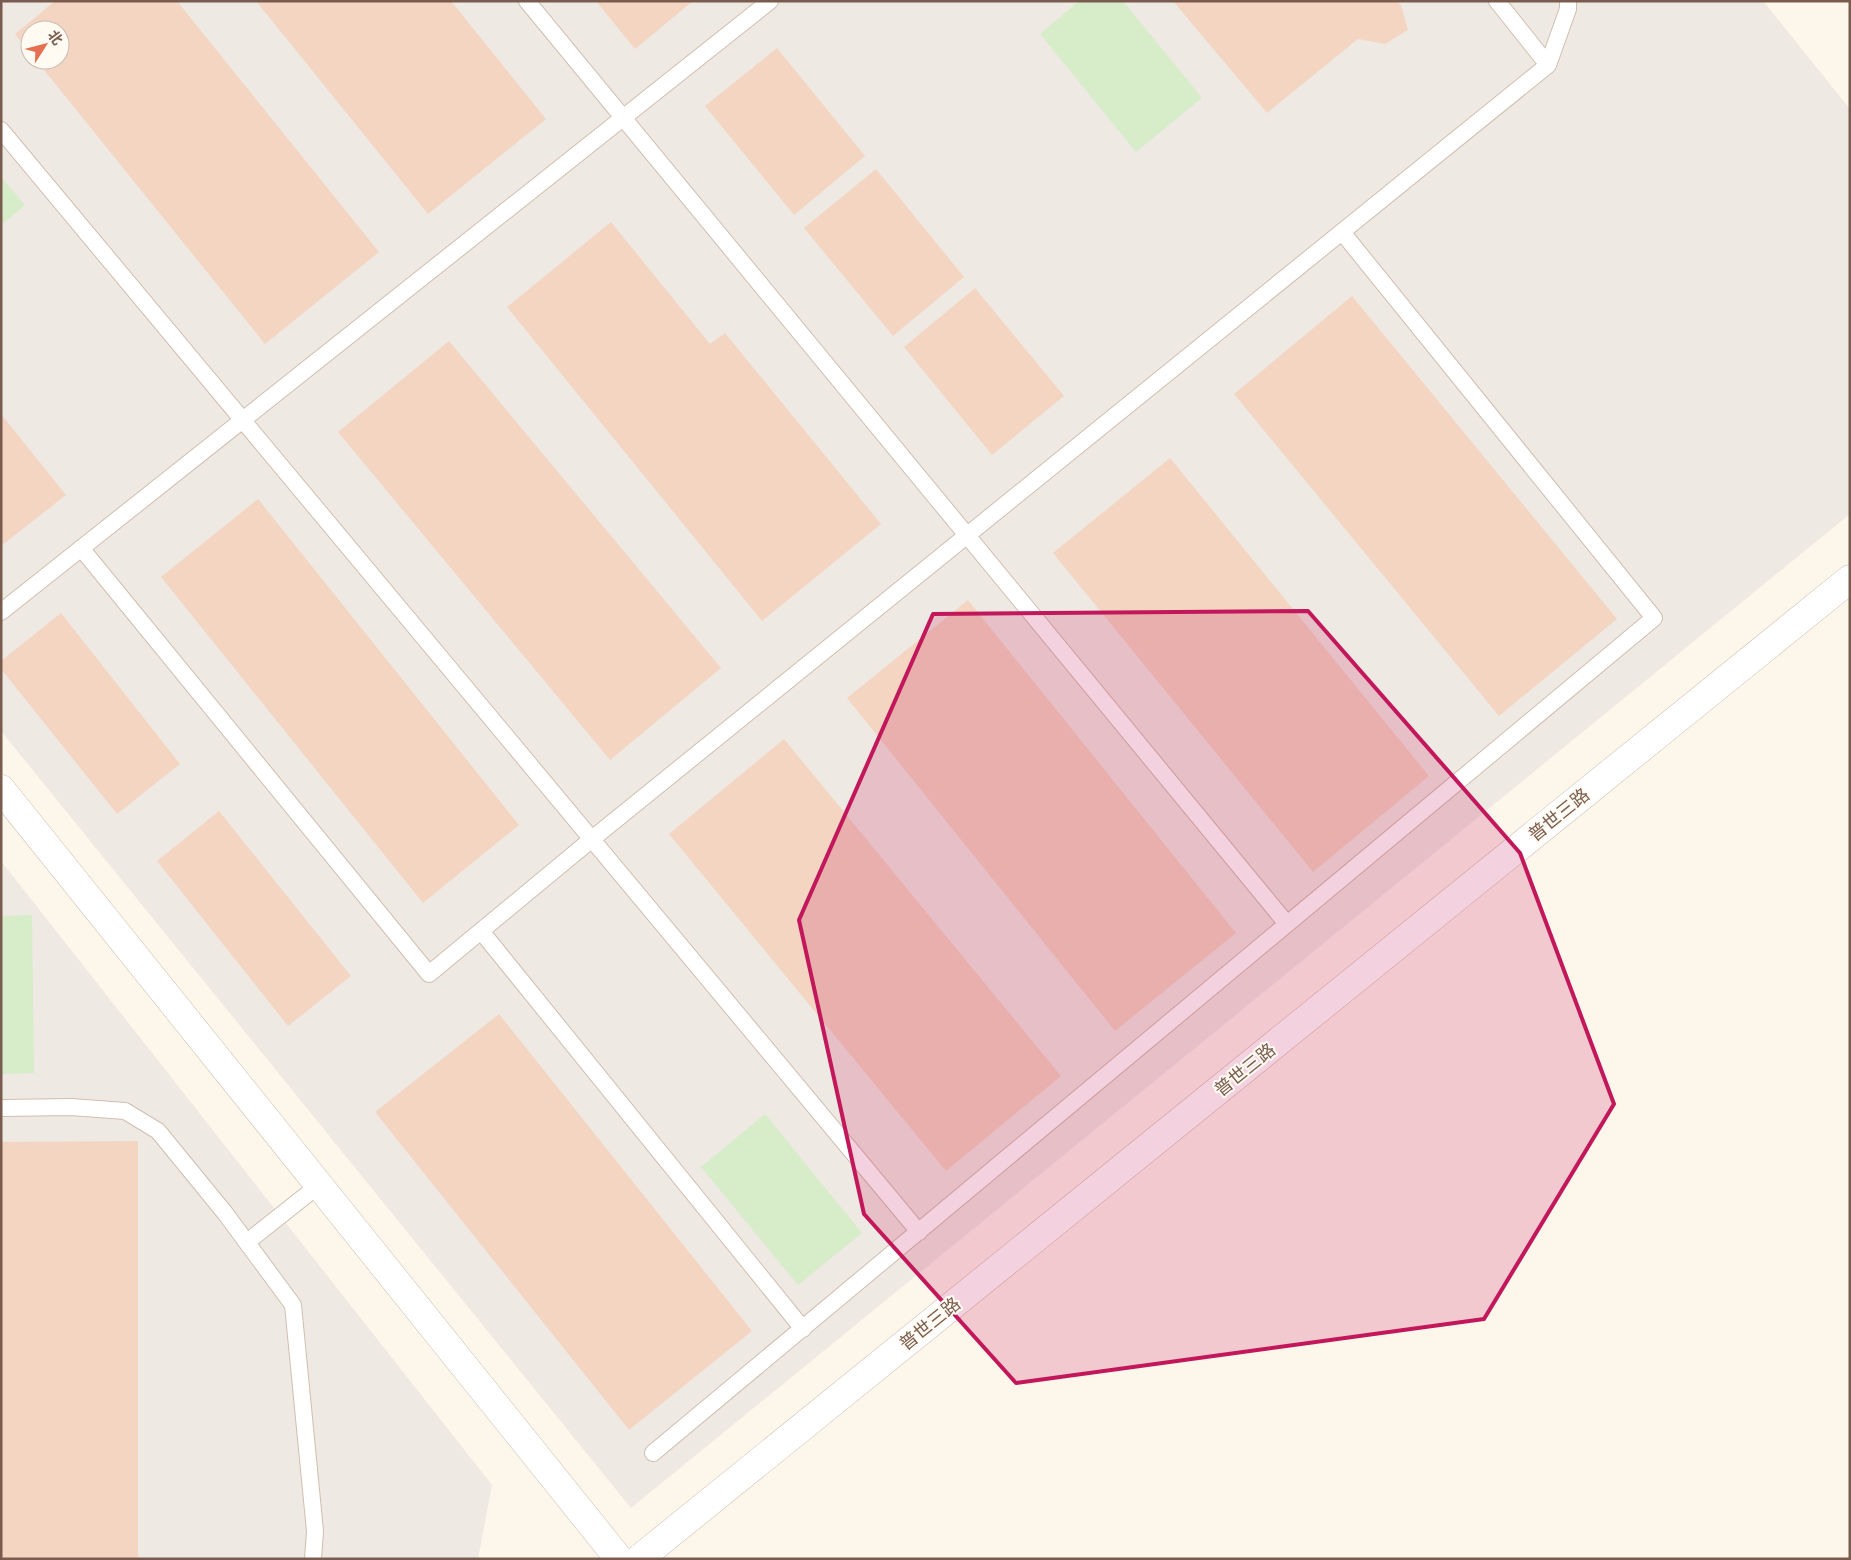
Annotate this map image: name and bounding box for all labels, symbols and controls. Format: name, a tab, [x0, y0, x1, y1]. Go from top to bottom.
north arrow	[20, 20, 70, 70]
text: 北	[44, 26, 67, 48]
street label: 普世三路	[1523, 782, 1595, 847]
street label: 普世三路	[1209, 1037, 1281, 1102]
street label: 普世三路	[894, 1291, 966, 1356]

